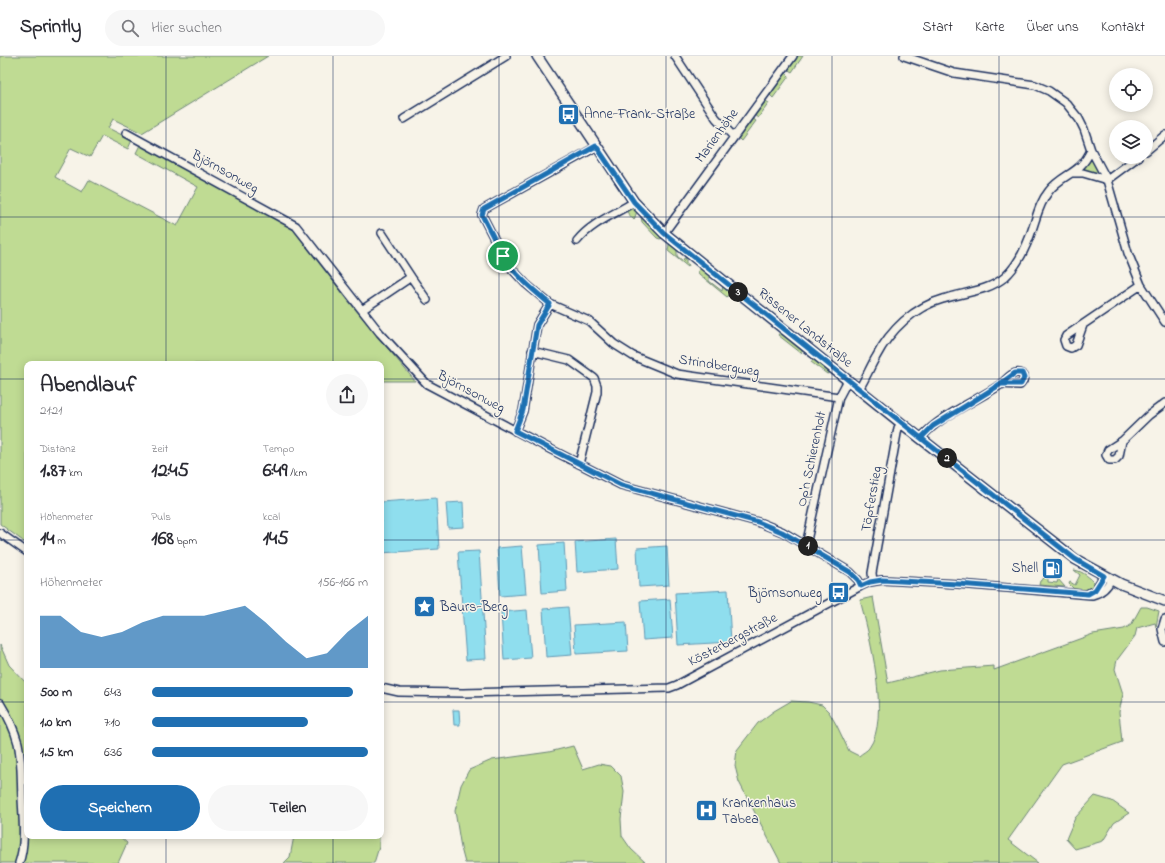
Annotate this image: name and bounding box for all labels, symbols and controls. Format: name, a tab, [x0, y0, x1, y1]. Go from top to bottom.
search box	[105, 10, 385, 46]
text: Sprintly	[20, 14, 81, 41]
icon: search	[119, 17, 141, 39]
text: Hier suchen	[151, 17, 222, 39]
text: Start	[923, 17, 953, 38]
text: Karte	[975, 17, 1005, 38]
text: Über uns	[1027, 17, 1079, 38]
text: Kontakt	[1101, 17, 1145, 38]
map controls	[1109, 68, 1153, 164]
button: locate	[1109, 68, 1153, 112]
bus stop icon: Anne-Frank-Straße	[556, 101, 582, 127]
place label: Anne-Frank-Straße	[584, 104, 696, 125]
street label: Marienhöhe	[690, 104, 744, 167]
button: layers	[1109, 120, 1153, 164]
street label: Björnsonweg	[186, 144, 262, 200]
pin	[486, 239, 520, 273]
icon: arrive	[492, 245, 514, 267]
pin: 3	[728, 282, 748, 302]
street label: Rissener Landstraße	[753, 283, 857, 373]
text: 3	[736, 284, 740, 300]
street label: Strindbergweg	[677, 349, 761, 384]
street label: Björnsonweg	[432, 365, 509, 419]
text: Abendlauf	[40, 370, 137, 402]
button: share	[326, 374, 368, 416]
text: 21:21	[40, 401, 62, 420]
street label: Op'n Schierenholt	[792, 409, 832, 509]
text: Distanz	[40, 441, 75, 457]
text: Zeit	[151, 441, 168, 457]
text: Tempo	[263, 441, 294, 457]
pin: 2	[937, 448, 957, 468]
text: 2	[944, 450, 950, 466]
text: 1.87	[40, 457, 66, 486]
text: 12:45	[151, 457, 189, 486]
text: 6:49	[263, 457, 287, 486]
street label: Töpferstieg	[856, 464, 889, 534]
text: km	[66, 465, 82, 481]
text: /km	[287, 465, 307, 481]
text: Höhenmeter	[40, 509, 93, 525]
text: Puls	[151, 509, 171, 525]
text: kcal	[263, 509, 280, 525]
text: 14	[40, 525, 55, 554]
text: 168	[151, 525, 174, 554]
text: 145	[263, 525, 289, 554]
text: m	[55, 533, 66, 549]
text: bpm	[174, 533, 197, 549]
pin: 1	[798, 536, 818, 556]
text: 1	[806, 538, 810, 554]
fuel station icon: Shell	[1040, 555, 1066, 581]
place label: Shell	[1011, 558, 1038, 579]
text: Höhenmeter	[40, 573, 102, 592]
text: 156–166 m	[318, 573, 368, 592]
bus stop icon: Björnsonweg	[825, 580, 851, 606]
place label: Björnsonweg	[747, 583, 822, 605]
place icon: Baurs-Berg	[412, 594, 438, 620]
place label: Baurs-Berg	[439, 597, 508, 619]
street label: Kösterbergstraße	[685, 607, 782, 673]
text: 500 m	[40, 683, 72, 702]
text: 6:43	[104, 683, 122, 702]
text: 1.0 km	[40, 713, 71, 732]
text: 7:10	[104, 713, 120, 732]
text: 1.5 km	[40, 743, 73, 762]
text: 6:36	[104, 743, 122, 762]
button: Speichern	[40, 785, 200, 831]
button: Teilen	[208, 785, 368, 831]
place label: Krankenhaus Tabea	[722, 793, 796, 830]
hospital icon: Krankenhaus Tabea	[693, 798, 719, 824]

